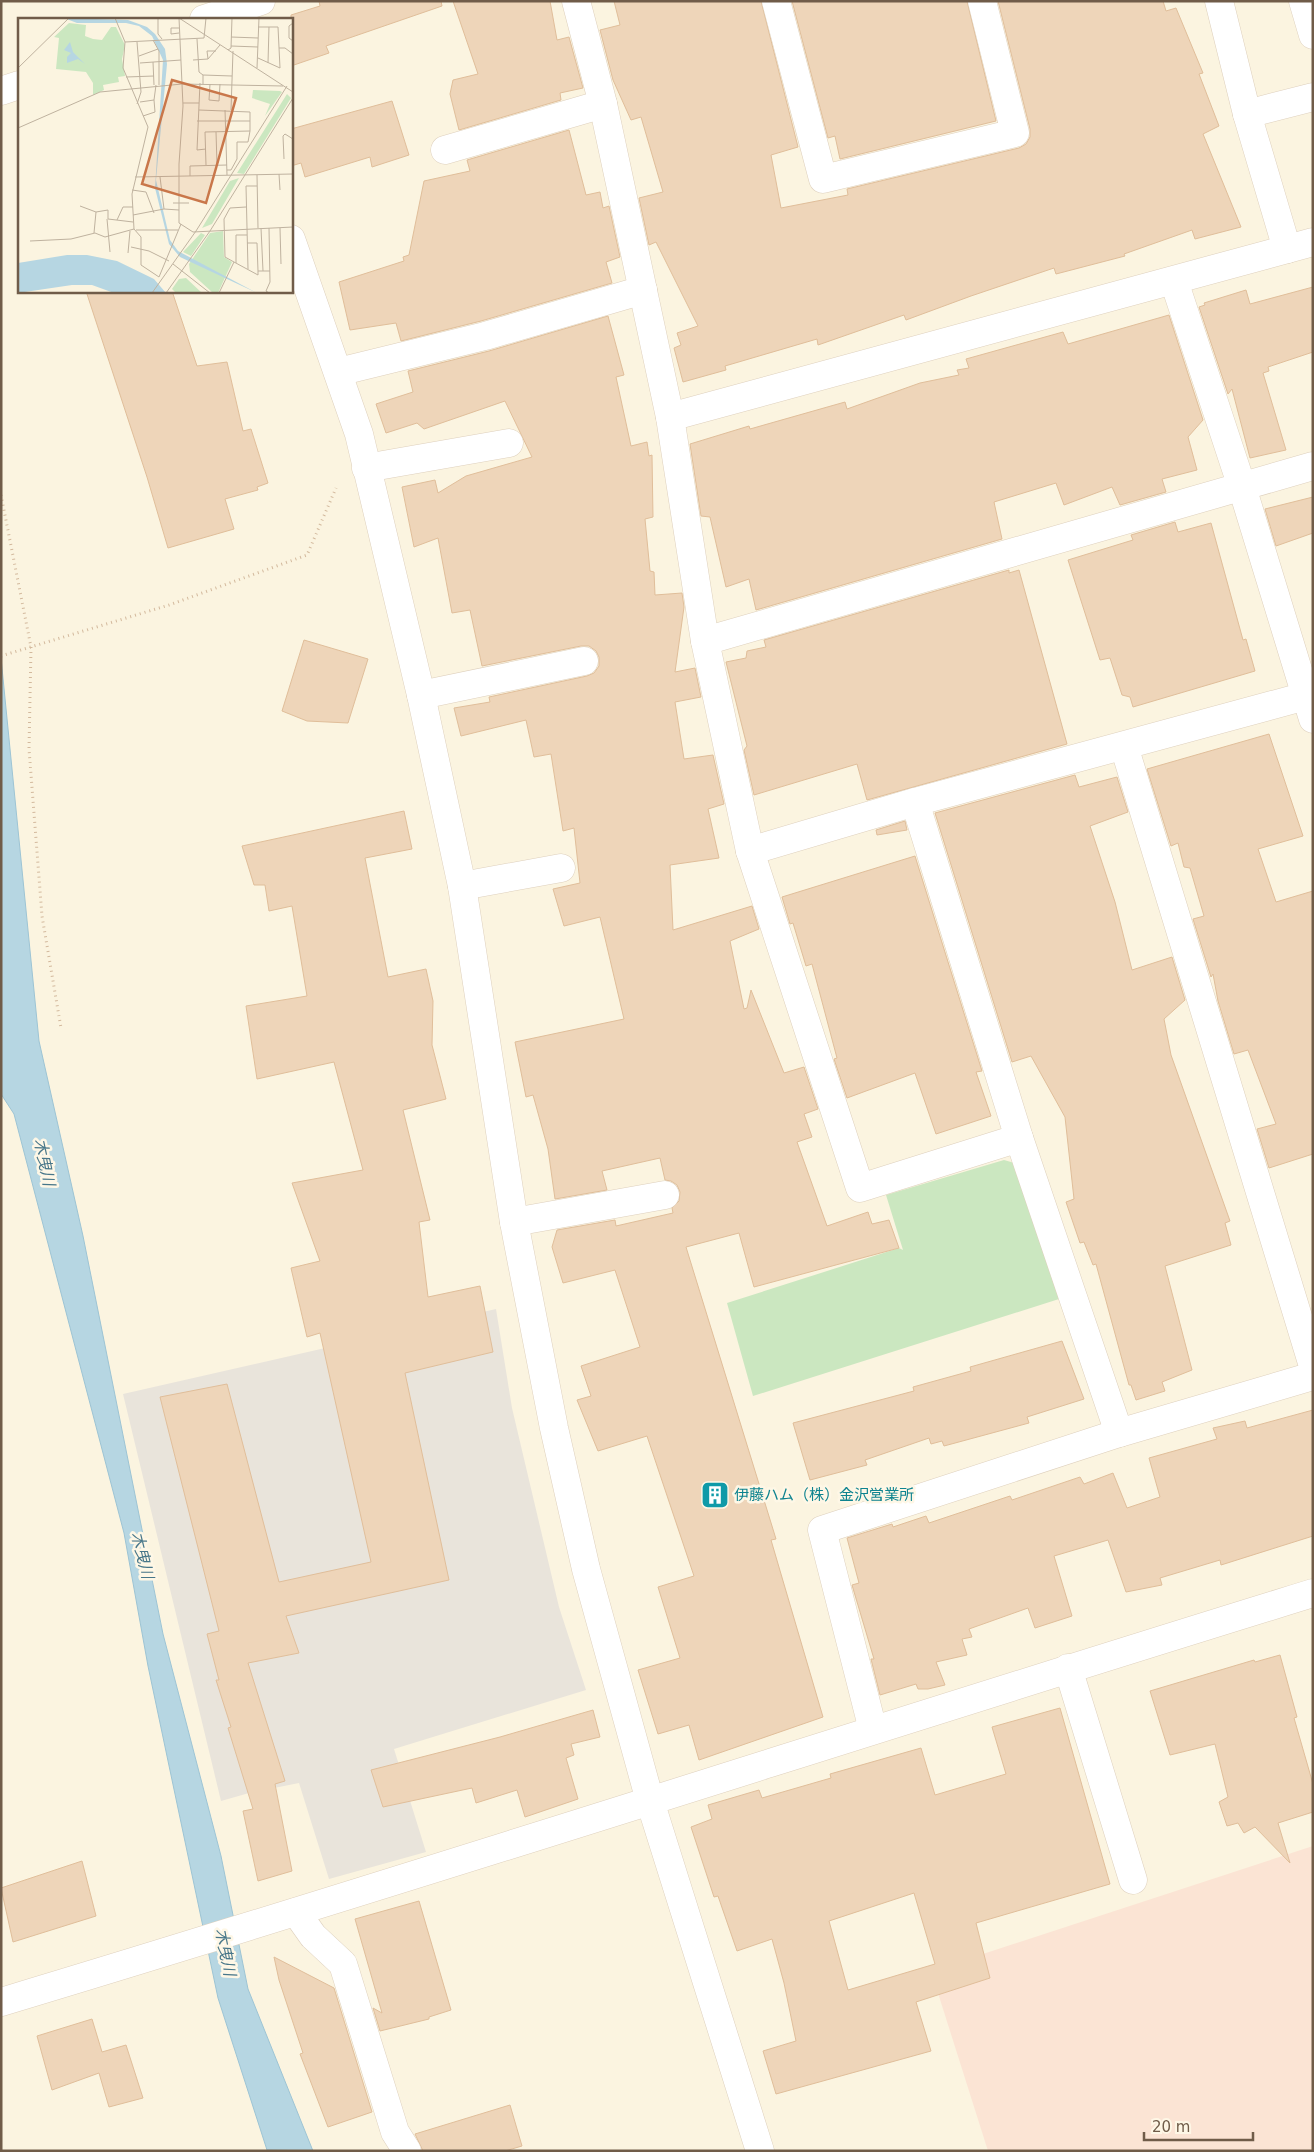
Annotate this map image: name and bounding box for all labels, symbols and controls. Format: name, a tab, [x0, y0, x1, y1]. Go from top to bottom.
inset map	[18, 18, 292, 292]
water label: 木曳川	[30, 1137, 59, 1190]
building icon: 伊藤ハム（株）金沢営業所	[700, 1480, 730, 1510]
place label: 伊藤ハム（株）金沢営業所	[734, 1486, 914, 1504]
water label: 木曳川	[127, 1530, 158, 1583]
water label: 木曳川	[212, 1927, 240, 1979]
scale bar	[1144, 2110, 1253, 2142]
text: 20 m	[1152, 2118, 1190, 2136]

